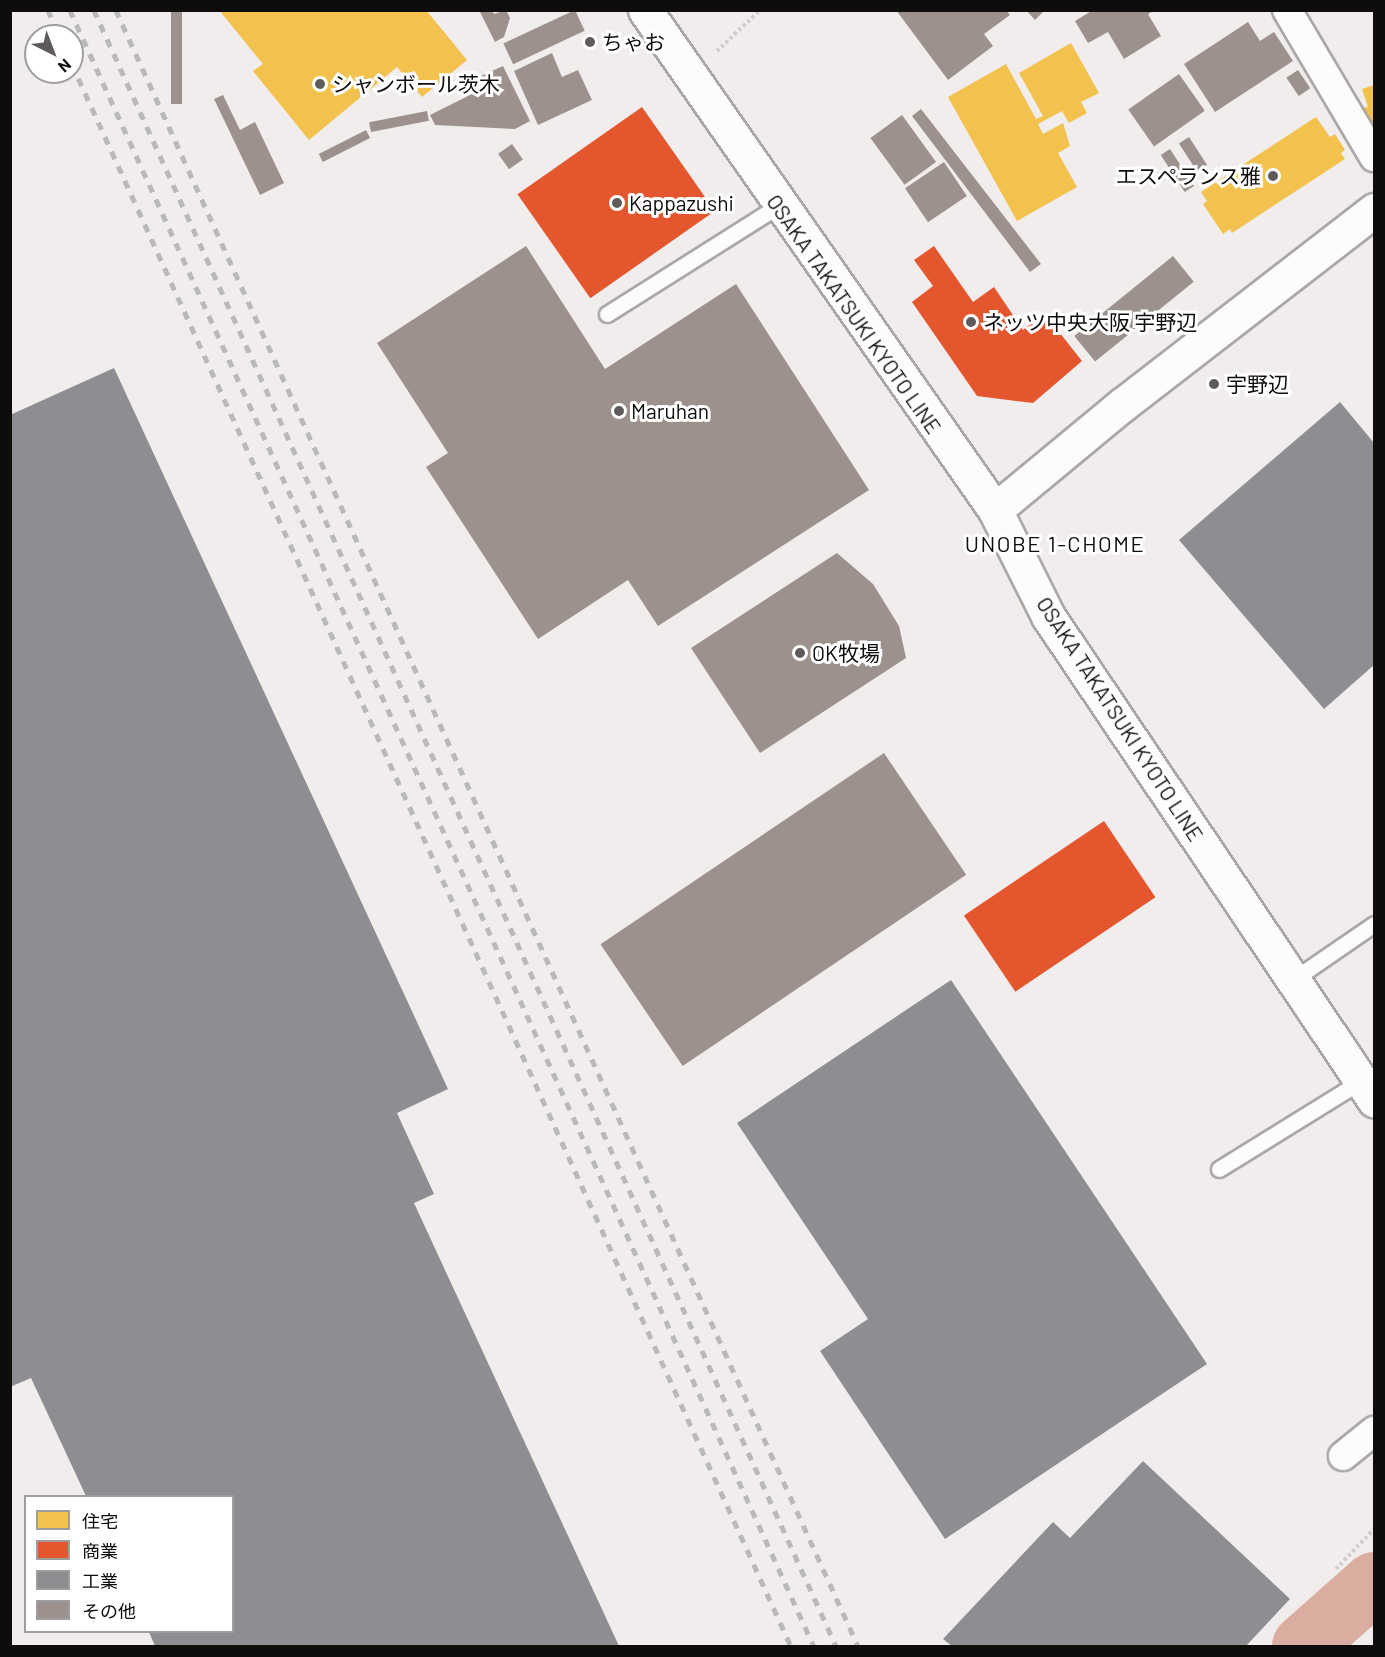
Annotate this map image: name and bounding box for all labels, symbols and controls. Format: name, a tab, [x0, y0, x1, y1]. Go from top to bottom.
north arrow	[24, 24, 84, 84]
place label: ちゃお	[602, 29, 665, 55]
marker: ちゃお	[583, 35, 597, 49]
text: N	[55, 56, 75, 77]
place label: シャンボール茨木	[332, 71, 500, 97]
marker: シャンボール茨木	[313, 77, 327, 91]
place label: エスペランス雅	[1114, 163, 1261, 189]
marker: エスペランス雅	[1266, 169, 1280, 183]
place label: Kappazushi	[629, 190, 734, 216]
street label: OSAKA TAKATSUKI KYOTO LINE	[762, 190, 946, 438]
marker: Kappazushi	[610, 196, 624, 210]
place label: ネッツ中央大阪 宇野辺	[983, 309, 1197, 335]
marker: ネッツ中央大阪 宇野辺	[964, 315, 978, 329]
place label: 宇野辺	[1226, 371, 1289, 397]
marker: 宇野辺	[1207, 377, 1221, 391]
place label: Maruhan	[631, 398, 709, 424]
marker: Maruhan	[612, 404, 626, 418]
district label: UNOBE 1-CHOME	[965, 531, 1145, 557]
street label: OSAKA TAKATSUKI KYOTO LINE	[1031, 592, 1209, 846]
place label: OK牧場	[812, 640, 880, 666]
marker: OK牧場	[793, 646, 807, 660]
legend	[24, 1495, 234, 1633]
text: 住宅	[82, 1510, 118, 1532]
text: 商業	[82, 1540, 118, 1562]
text: 工業	[82, 1570, 118, 1592]
text: その他	[82, 1600, 136, 1622]

